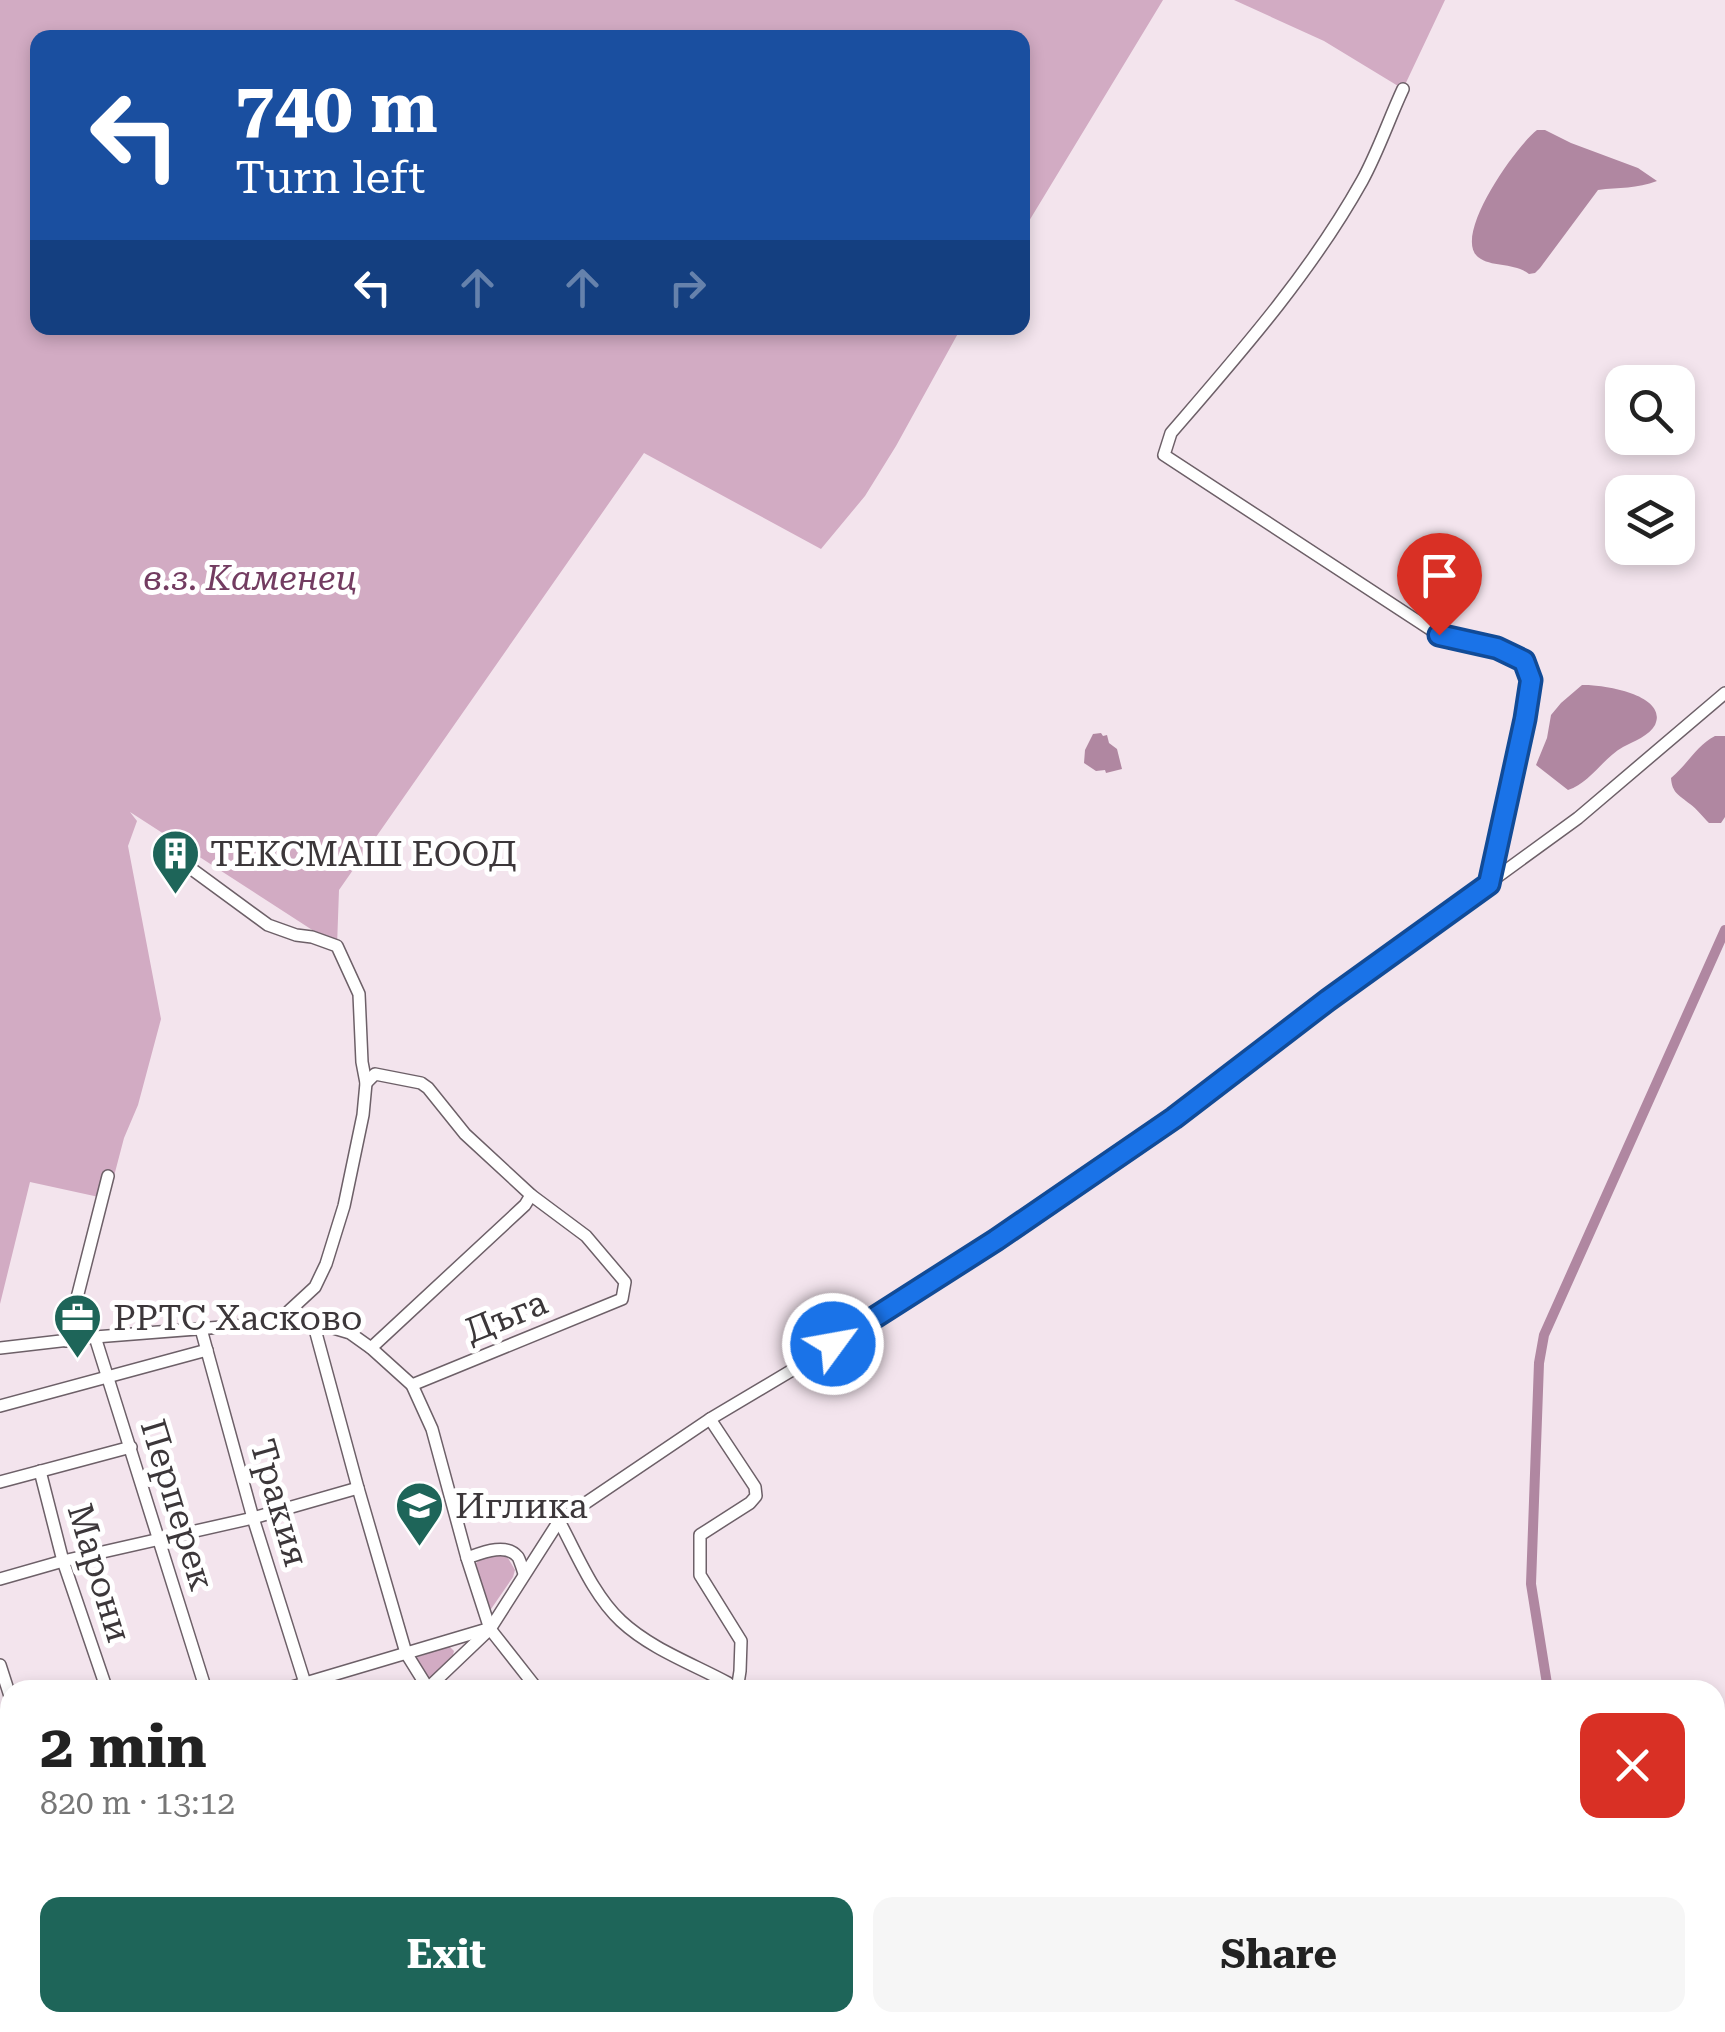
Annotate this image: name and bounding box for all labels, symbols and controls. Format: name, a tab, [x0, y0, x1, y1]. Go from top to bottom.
text: 740 m	[235, 67, 438, 149]
icon: left	[70, 70, 200, 200]
text: Turn left	[235, 151, 425, 204]
icon: left	[345, 260, 400, 315]
icon: ahead	[450, 260, 505, 315]
icon: ahead	[555, 260, 610, 315]
icon: right	[660, 260, 715, 315]
map controls	[1605, 365, 1695, 565]
button: search	[1605, 365, 1695, 455]
button: layers	[1605, 475, 1695, 565]
pin	[1397, 533, 1482, 636]
icon: arrive	[1412, 548, 1467, 603]
park label: в.з. Каменец	[143, 558, 357, 599]
building icon: ТЕКСМАШ ЕООД	[149, 828, 201, 896]
place label: ТЕКСМАШ ЕООД	[210, 834, 517, 875]
street label: Дъга	[459, 1282, 553, 1352]
office icon: РРТС Хасково	[52, 1292, 104, 1360]
position arrow	[781, 1292, 885, 1396]
place label: РРТС Хасково	[113, 1298, 363, 1339]
street label: Перперек	[132, 1415, 222, 1595]
street label: Тракия	[241, 1435, 317, 1571]
school or university icon: Иглика	[394, 1480, 446, 1548]
place label: Иглика	[455, 1486, 588, 1527]
street label: Марони	[59, 1499, 139, 1647]
text: 2 min	[40, 1711, 207, 1782]
button: close	[1580, 1713, 1685, 1818]
text: 820 m · 13:12	[40, 1784, 235, 1822]
button: Exit	[40, 1897, 853, 2012]
button: Share	[873, 1897, 1685, 2012]

